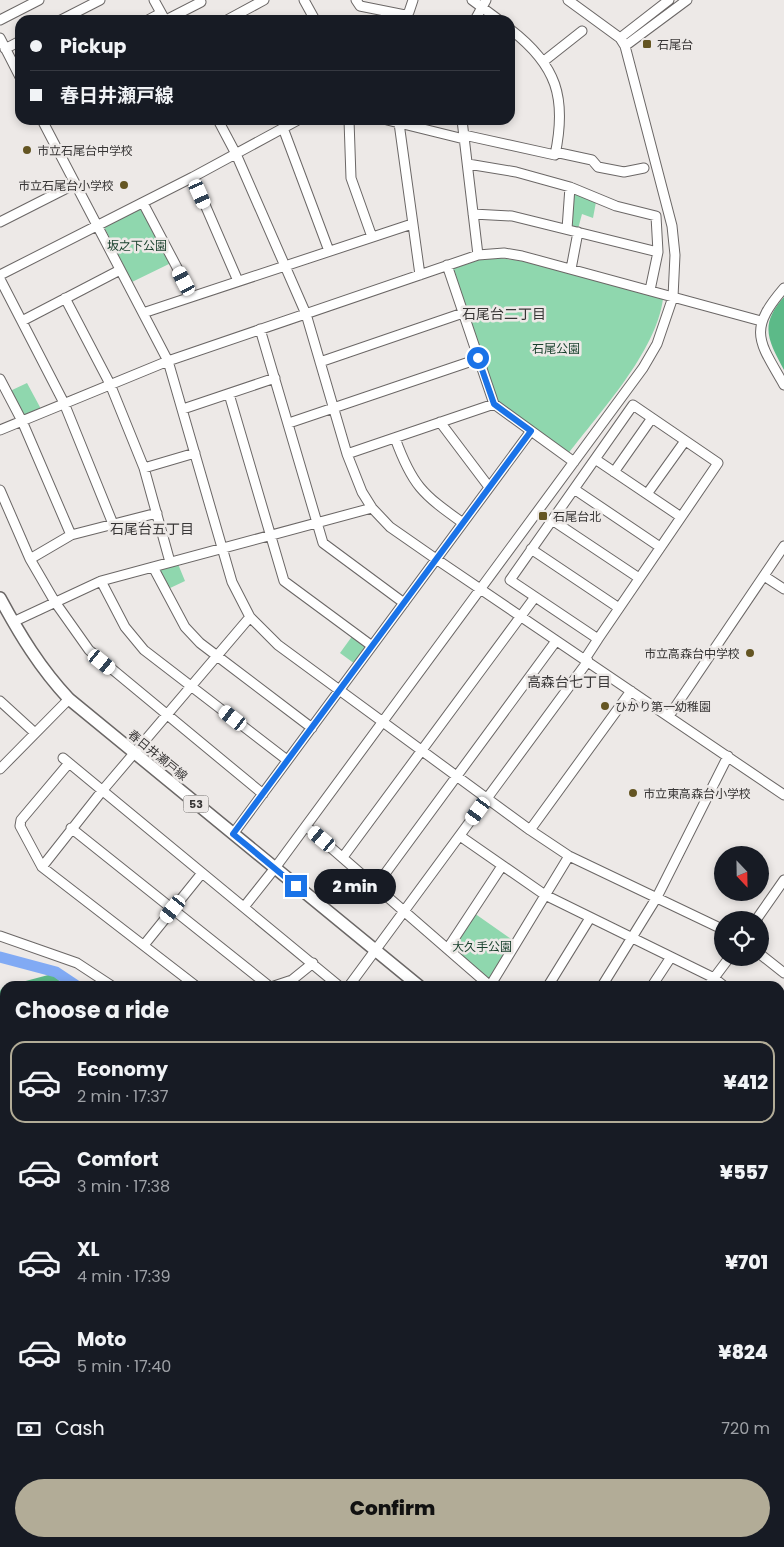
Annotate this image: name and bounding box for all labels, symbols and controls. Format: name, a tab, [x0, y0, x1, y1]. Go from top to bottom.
text: Pickup	[60, 33, 126, 60]
place label: 石尾台	[657, 36, 693, 53]
marker: 石尾台	[641, 38, 653, 50]
text: 春日井瀬戸線	[60, 82, 174, 109]
place label: 市立石尾台中学校	[37, 142, 133, 159]
marker: 市立石尾台中学校	[21, 144, 33, 156]
place label: 市立石尾台小学校	[18, 177, 114, 194]
car	[187, 177, 212, 211]
marker: 市立石尾台小学校	[118, 179, 130, 191]
park label: 坂之下公園	[107, 237, 167, 254]
car	[170, 264, 197, 298]
district label: 石尾台二丁目	[462, 304, 546, 324]
park label: 石尾公園	[532, 340, 580, 357]
route start	[467, 347, 489, 369]
place label: 石尾台北	[553, 508, 601, 525]
marker: 石尾台北	[537, 510, 549, 522]
district label: 石尾台五丁目	[110, 519, 194, 539]
place label: 市立高森台中学校	[644, 645, 740, 662]
car	[85, 647, 118, 677]
marker: 市立高森台中学校	[744, 647, 756, 659]
district label: 高森台七丁目	[527, 672, 611, 692]
place label: ひかり第一幼稚園	[615, 698, 711, 715]
marker: ひかり第一幼稚園	[599, 700, 611, 712]
car	[216, 703, 249, 733]
street label: 春日井瀬戸線	[125, 726, 191, 784]
place label: 市立東高森台小学校	[643, 785, 751, 802]
marker: 市立東高森台小学校	[627, 787, 639, 799]
car	[463, 794, 492, 828]
road number: 53	[184, 796, 208, 812]
car	[305, 824, 338, 854]
north arrow	[714, 846, 769, 901]
map controls	[714, 846, 769, 966]
callout: 2 min	[314, 868, 396, 904]
route end	[285, 875, 307, 897]
text: 2 min	[332, 875, 378, 898]
car	[157, 893, 188, 925]
button: locate	[714, 911, 769, 966]
park label: 大久手公園	[452, 938, 512, 955]
text: Choose a ride	[15, 995, 169, 1026]
text: Economy	[77, 1056, 168, 1083]
icon: car	[17, 1060, 62, 1105]
text: ¥412	[723, 1069, 768, 1096]
text: 2 min · 17:37	[77, 1085, 169, 1108]
text: Comfort	[77, 1146, 159, 1173]
icon: car	[17, 1150, 62, 1195]
text: ¥557	[720, 1159, 768, 1186]
text: 3 min · 17:38	[77, 1175, 170, 1198]
text: XL	[77, 1236, 100, 1263]
icon: car	[17, 1240, 62, 1285]
text: ¥701	[725, 1249, 768, 1276]
text: 4 min · 17:39	[77, 1265, 171, 1288]
text: Moto	[77, 1326, 126, 1353]
icon: car	[17, 1330, 62, 1375]
text: ¥824	[718, 1339, 768, 1366]
text: 5 min · 17:40	[77, 1355, 171, 1378]
icon: cash	[15, 1415, 43, 1443]
text: Cash	[55, 1415, 105, 1442]
text: 720 m	[721, 1417, 770, 1440]
button: Confirm	[15, 1479, 770, 1537]

